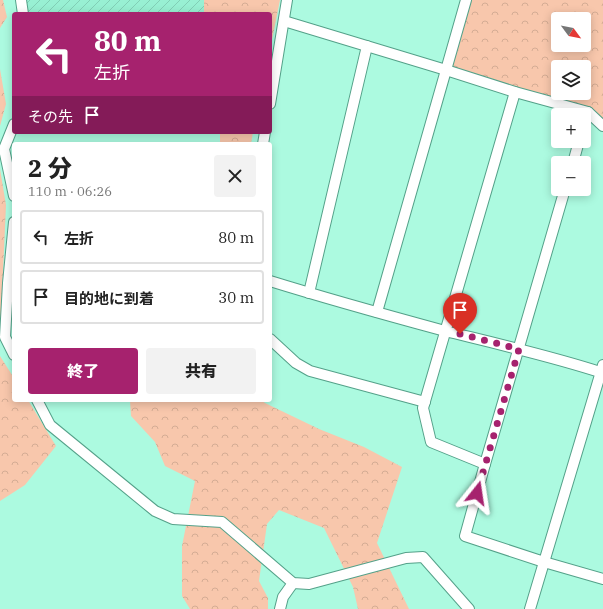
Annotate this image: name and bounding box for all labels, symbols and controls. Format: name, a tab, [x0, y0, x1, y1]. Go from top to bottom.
north arrow	[551, 12, 591, 52]
map controls	[551, 12, 591, 196]
text: 80 m	[94, 22, 161, 59]
icon: left	[28, 28, 80, 80]
button: layers	[551, 60, 591, 100]
text: 左折	[94, 61, 130, 84]
icon: arrive	[81, 104, 103, 126]
text: その先	[28, 107, 73, 126]
button: +	[551, 108, 591, 148]
text: 2 分	[28, 152, 72, 184]
button: close	[214, 155, 256, 197]
button: −	[551, 156, 591, 196]
text: 110 m · 06:26	[28, 183, 112, 200]
icon: left	[30, 226, 52, 248]
text: 80 m	[218, 228, 254, 247]
text: 左折	[64, 229, 94, 248]
icon: arrive	[30, 286, 52, 308]
text: 30 m	[218, 288, 254, 307]
text: 目的地に到着	[64, 289, 154, 308]
pin	[443, 293, 477, 334]
icon: arrive	[449, 299, 471, 321]
button: 終了	[28, 348, 138, 394]
button: 共有	[146, 348, 256, 394]
position arrow	[456, 472, 498, 514]

